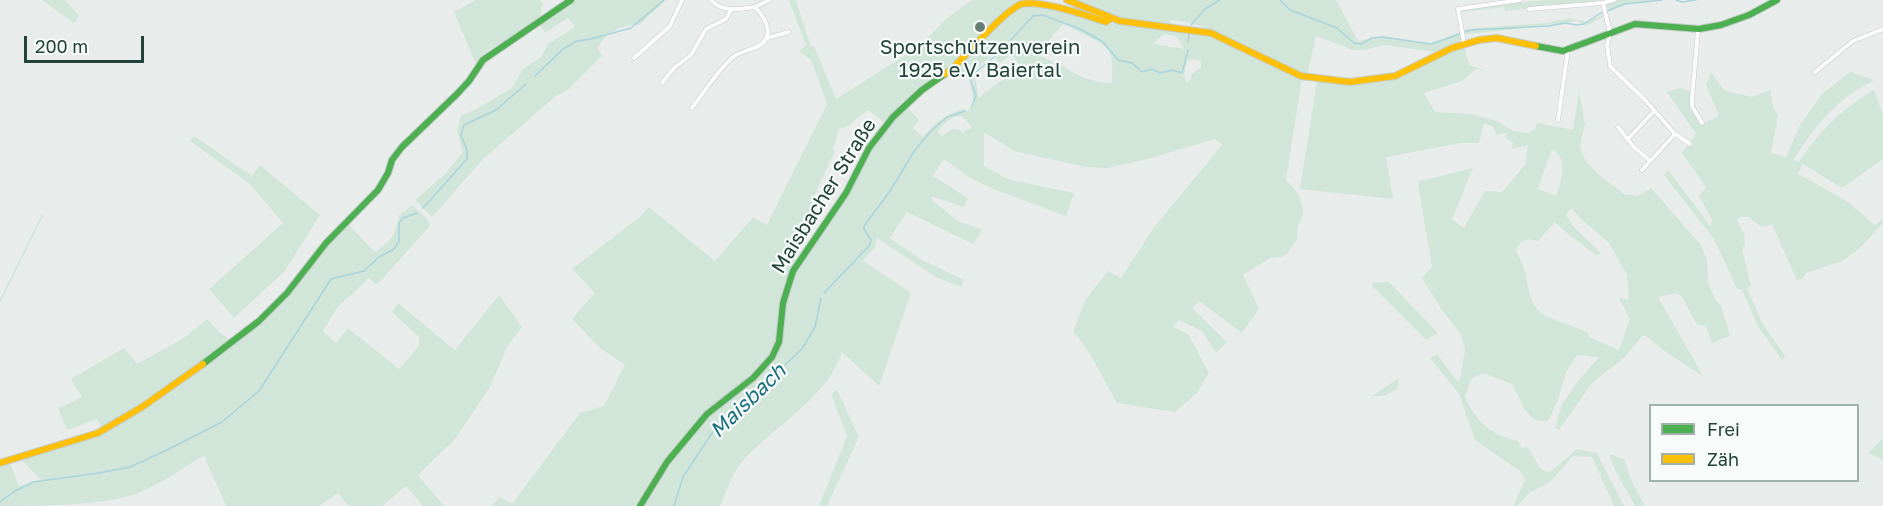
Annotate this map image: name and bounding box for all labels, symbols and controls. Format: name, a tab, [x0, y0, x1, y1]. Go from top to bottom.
marker: Sportschützenverein 1925 e.V. Baiertal	[973, 20, 987, 34]
scale bar	[27, 24, 147, 62]
text: 200 m	[35, 35, 88, 57]
place label: Sportschützenverein 1925 e.V. Baiertal	[880, 36, 1080, 83]
street label: Maisbacher Straße	[767, 114, 881, 278]
water label: Maisbach	[705, 359, 791, 443]
legend	[1649, 404, 1859, 482]
text: Frei	[1707, 418, 1740, 440]
text: Zäh	[1707, 448, 1739, 470]

